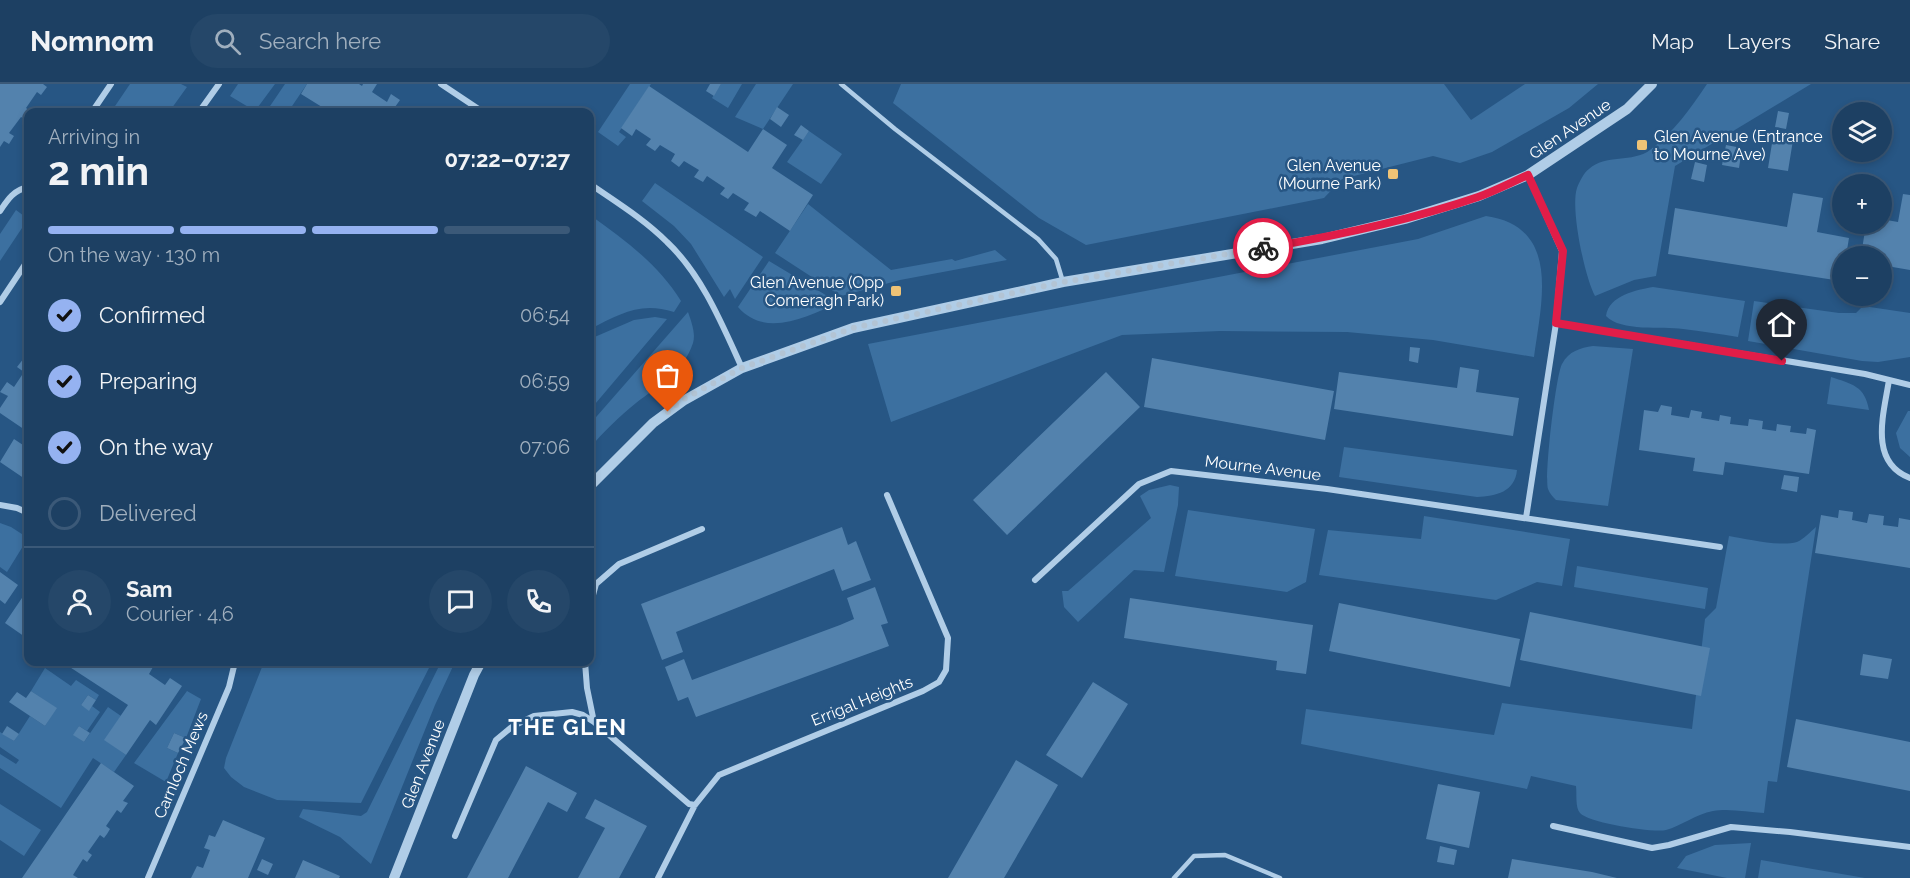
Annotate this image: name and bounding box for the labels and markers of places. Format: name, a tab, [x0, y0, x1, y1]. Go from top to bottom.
place label: Glen Avenue (Entrance to Mourne Ave)	[1654, 127, 1823, 164]
marker: Glen Avenue (Entrance to Mourne Ave)	[1635, 138, 1649, 152]
place label: Glen Avenue (Mourne Park)	[1278, 156, 1381, 193]
marker: Glen Avenue (Mourne Park)	[1386, 167, 1400, 181]
place label: Glen Avenue (Opp Comeragh Park)	[750, 273, 884, 310]
marker: Glen Avenue (Opp Comeragh Park)	[889, 284, 903, 298]
pin	[1756, 299, 1807, 361]
pin	[642, 350, 693, 412]

